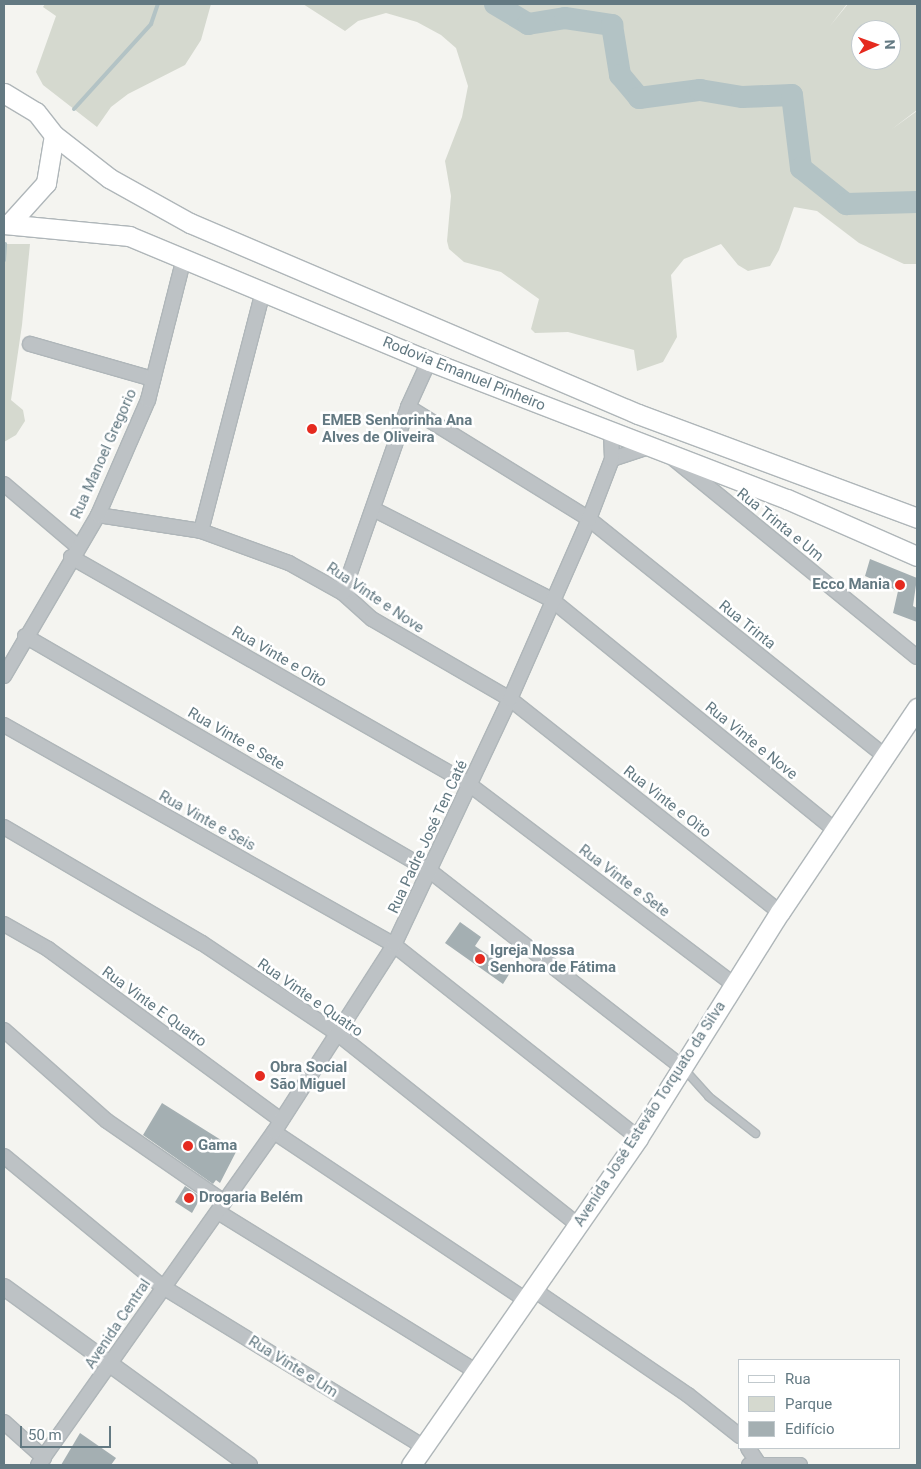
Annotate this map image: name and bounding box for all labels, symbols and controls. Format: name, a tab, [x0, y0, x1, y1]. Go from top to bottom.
north arrow	[851, 20, 901, 70]
text: N	[882, 39, 898, 50]
street label: Rodovia Emanuel Pinheiro	[380, 333, 548, 415]
street label: Rua Manoel Gregorio	[67, 386, 141, 522]
place label: EMEB Senhorinha Ana Alves de Oliveira	[322, 411, 472, 446]
marker: EMEB Senhorinha Ana Alves de Oliveira	[306, 423, 318, 435]
street label: Rua Trinta e Um	[733, 485, 827, 565]
street label: Rua Vinte e Nove	[323, 559, 427, 637]
place label: Ecco Mania	[812, 576, 890, 594]
marker: Ecco Mania	[894, 579, 906, 591]
street label: Rua Trinta	[715, 597, 779, 653]
street label: Rua Vinte e Oito	[228, 623, 330, 691]
street label: Rua Vinte e Nove	[701, 698, 801, 784]
street label: Rua Vinte e Sete	[184, 704, 288, 774]
street label: Rua Padre José Ten Caté	[385, 757, 471, 917]
street label: Rua Vinte e Oito	[620, 762, 714, 842]
street label: Rua Vinte e Seis	[156, 787, 258, 855]
street label: Rua Vinte e Sete	[575, 841, 673, 921]
place label: Igreja Nossa Senhora de Fátima	[490, 941, 616, 976]
marker: Igreja Nossa Senhora de Fátima	[474, 953, 486, 965]
street label: Rua Vinte e Quatro	[254, 955, 366, 1041]
street label: Rua Vinte E Quatro	[98, 963, 210, 1051]
street label: Avenida José Estevão Torquato da Silva	[570, 998, 730, 1230]
place label: Obra Social São Miguel	[270, 1058, 347, 1093]
marker: Obra Social São Miguel	[254, 1070, 266, 1082]
place label: Gama	[198, 1137, 237, 1155]
marker: Gama	[182, 1140, 194, 1152]
place label: Drogaria Belém	[199, 1189, 303, 1207]
marker: Drogaria Belém	[183, 1192, 195, 1204]
street label: Avenida Central	[81, 1276, 155, 1372]
street label: Rua Vinte e Um	[245, 1332, 341, 1402]
legend	[738, 1359, 901, 1449]
text: Rua	[785, 1370, 811, 1388]
text: Parque	[785, 1395, 832, 1413]
scale bar	[22, 1416, 114, 1448]
text: Edifício	[785, 1420, 834, 1438]
text: 50 m	[28, 1426, 62, 1444]

